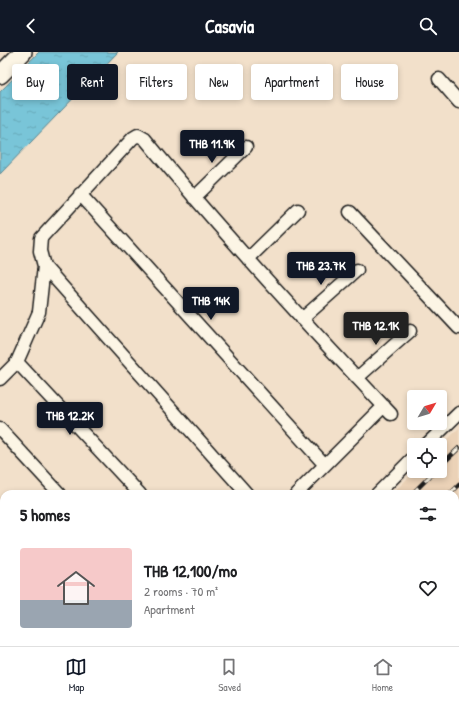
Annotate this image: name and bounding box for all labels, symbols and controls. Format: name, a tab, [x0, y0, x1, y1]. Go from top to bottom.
text: Casavia	[205, 14, 254, 39]
icon: back	[20, 15, 42, 37]
icon: search	[417, 15, 439, 37]
chip: Buy	[12, 64, 59, 100]
chip: Rent	[67, 64, 118, 100]
chip: Filters	[126, 64, 187, 100]
chip: New	[195, 64, 243, 100]
chip: Apartment	[251, 64, 333, 100]
chip: House	[341, 64, 398, 100]
pin: THB 11.9K	[166, 130, 258, 164]
text: THB 11.9K	[189, 134, 235, 152]
pin: THB 23.7K	[275, 252, 367, 286]
text: THB 23.7K	[296, 256, 346, 274]
pin: THB 14K	[174, 287, 248, 321]
text: THB 14K	[192, 291, 230, 309]
pin: THB 12.1K	[330, 312, 422, 346]
text: THB 12.1K	[353, 316, 399, 334]
north arrow	[407, 390, 447, 430]
map controls	[407, 390, 447, 478]
pin: THB 12.2K	[24, 402, 116, 436]
text: THB 12.2K	[46, 406, 94, 424]
button: locate	[407, 438, 447, 478]
text: 5 homes	[20, 503, 70, 526]
icon: filters	[417, 503, 439, 525]
text: THB 12,100/mo	[144, 559, 237, 582]
icon: home	[52, 564, 100, 612]
icon: heart	[417, 577, 439, 599]
text: 2 rooms · 70 m²	[144, 582, 218, 600]
text: Apartment	[144, 600, 195, 618]
tab: Map	[65, 656, 87, 694]
tab: Saved	[218, 656, 241, 694]
tab: Home	[372, 656, 394, 694]

